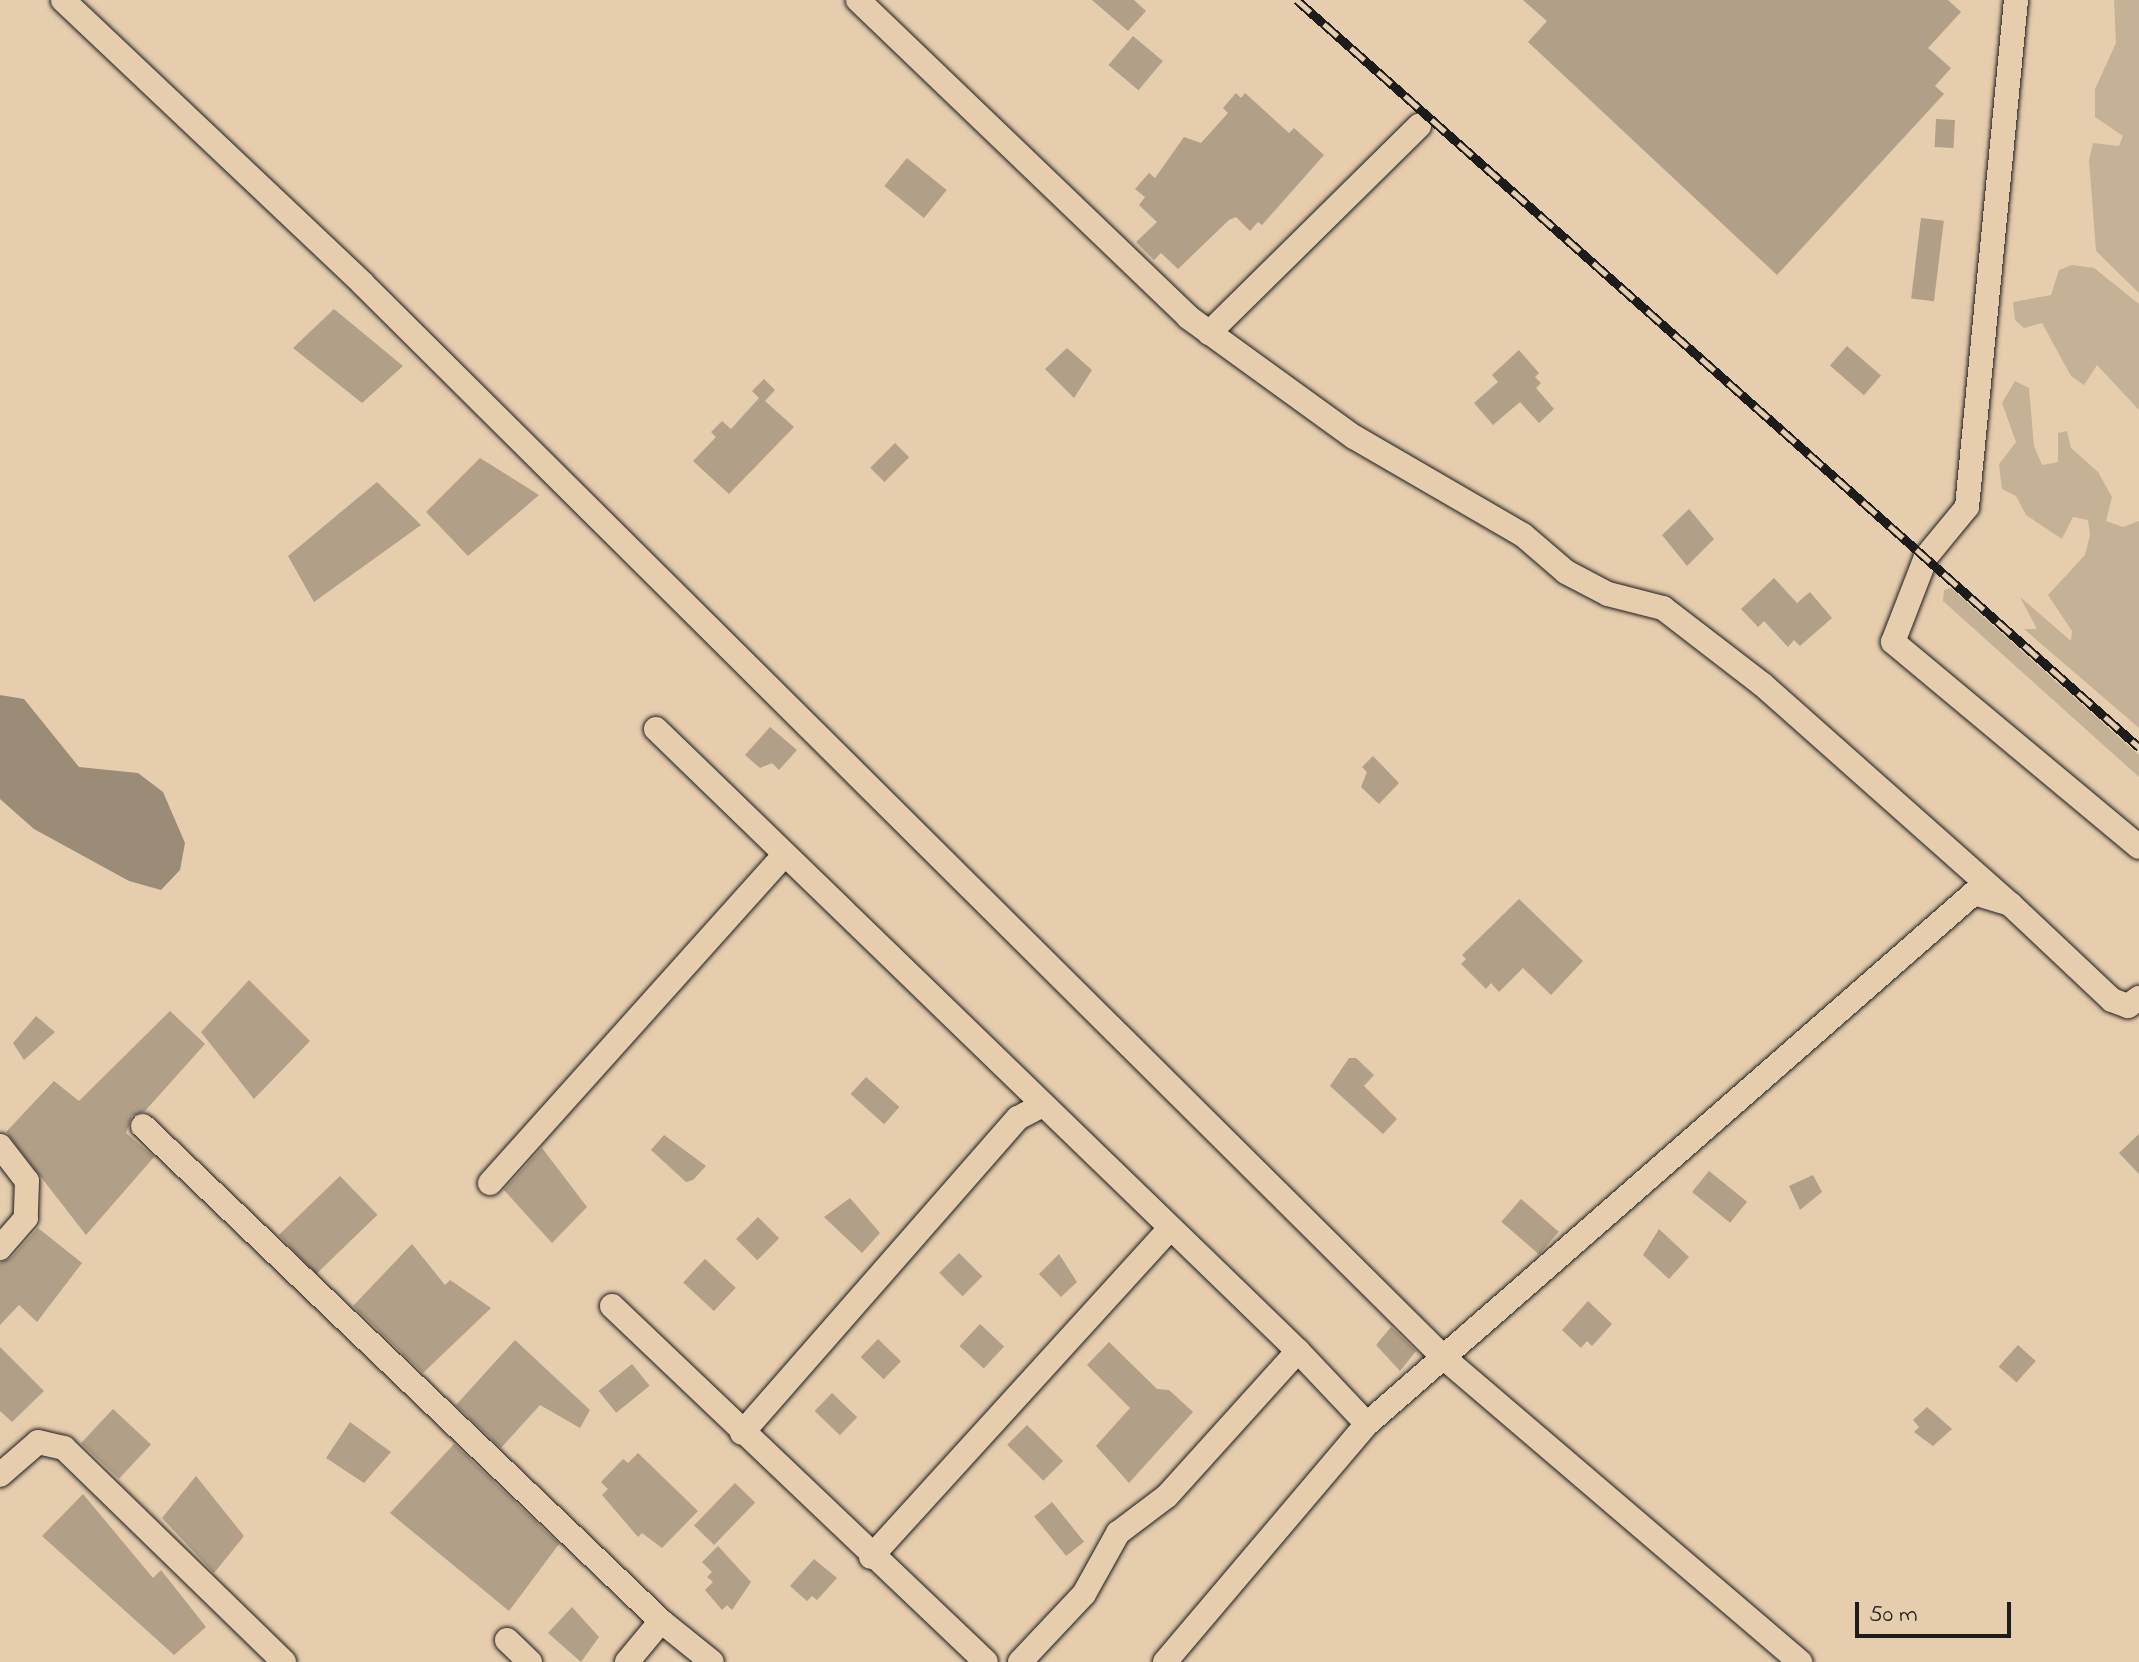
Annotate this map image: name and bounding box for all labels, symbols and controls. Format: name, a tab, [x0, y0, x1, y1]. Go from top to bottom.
scale bar	[1859, 1586, 2015, 1636]
text: 50 m	[1869, 1598, 1918, 1633]

